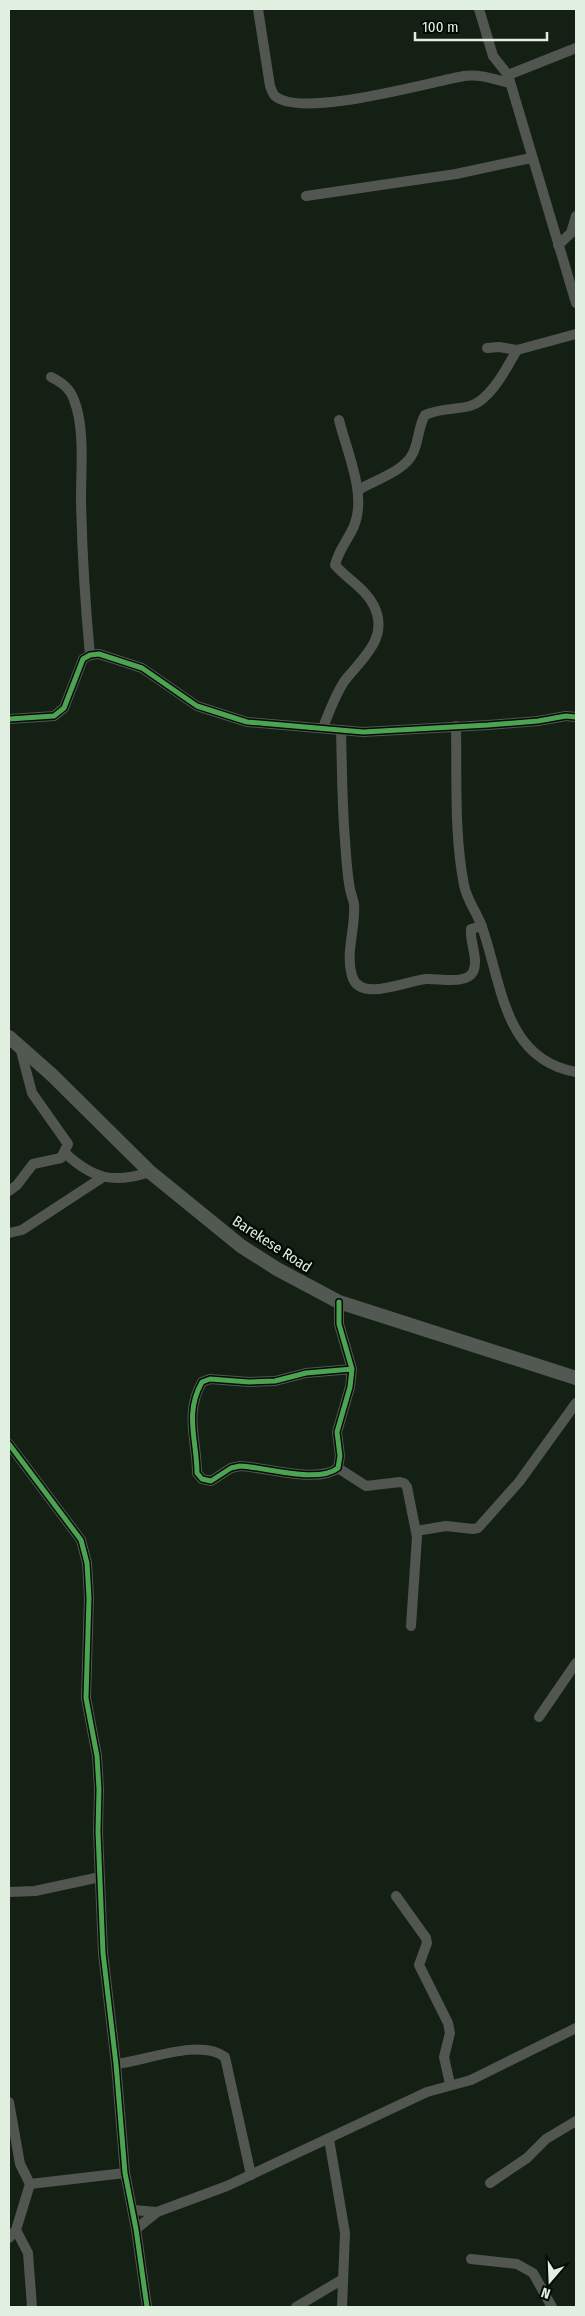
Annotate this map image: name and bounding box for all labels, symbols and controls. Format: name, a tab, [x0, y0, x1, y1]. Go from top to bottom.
scale bar	[415, 10, 548, 42]
text: 100 m	[422, 18, 459, 36]
street label: Barekese Road	[229, 1212, 315, 1276]
north arrow	[525, 2256, 575, 2306]
text: N	[539, 2283, 553, 2302]

